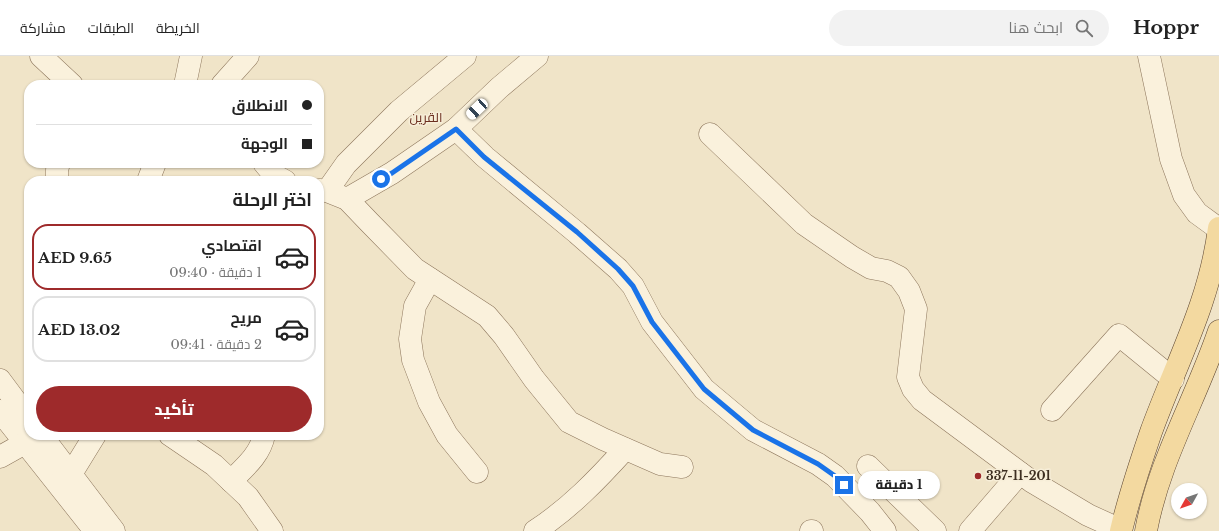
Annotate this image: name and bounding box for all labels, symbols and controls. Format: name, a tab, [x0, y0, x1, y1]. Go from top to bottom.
search box	[829, 10, 1109, 46]
text: Hoppr	[1133, 16, 1199, 39]
icon: search	[1073, 17, 1095, 39]
text: ابحث هنا	[1009, 18, 1063, 37]
text: مشاركة	[20, 19, 66, 37]
text: الطبقات	[88, 19, 134, 37]
text: الخريطة	[156, 19, 200, 37]
text: الانطلاق	[232, 96, 288, 115]
car	[464, 96, 490, 122]
district label: القرين	[410, 109, 442, 126]
text: الوجهة	[241, 134, 288, 153]
route start	[372, 170, 390, 188]
text: اختر الرحلة	[232, 189, 312, 211]
text: اقتصادي	[202, 236, 262, 255]
icon: car	[274, 239, 310, 275]
text: AED 9.65	[38, 248, 112, 267]
text: 1 دقيقة · 09:40	[169, 264, 262, 281]
text: مريح	[230, 308, 262, 327]
icon: car	[274, 311, 310, 347]
text: AED 13.02	[38, 320, 120, 339]
text: 2 دقيقة · 09:41	[171, 336, 262, 353]
button: تأكيد	[36, 386, 312, 432]
place label: 337-11-201	[986, 468, 1051, 483]
callout: 1 دقيقة	[858, 471, 940, 499]
marker: 337-11-201	[973, 471, 983, 481]
route end	[835, 476, 853, 494]
text: 1 دقيقة	[876, 476, 922, 493]
north arrow	[1171, 483, 1207, 519]
map controls	[1171, 483, 1207, 519]

